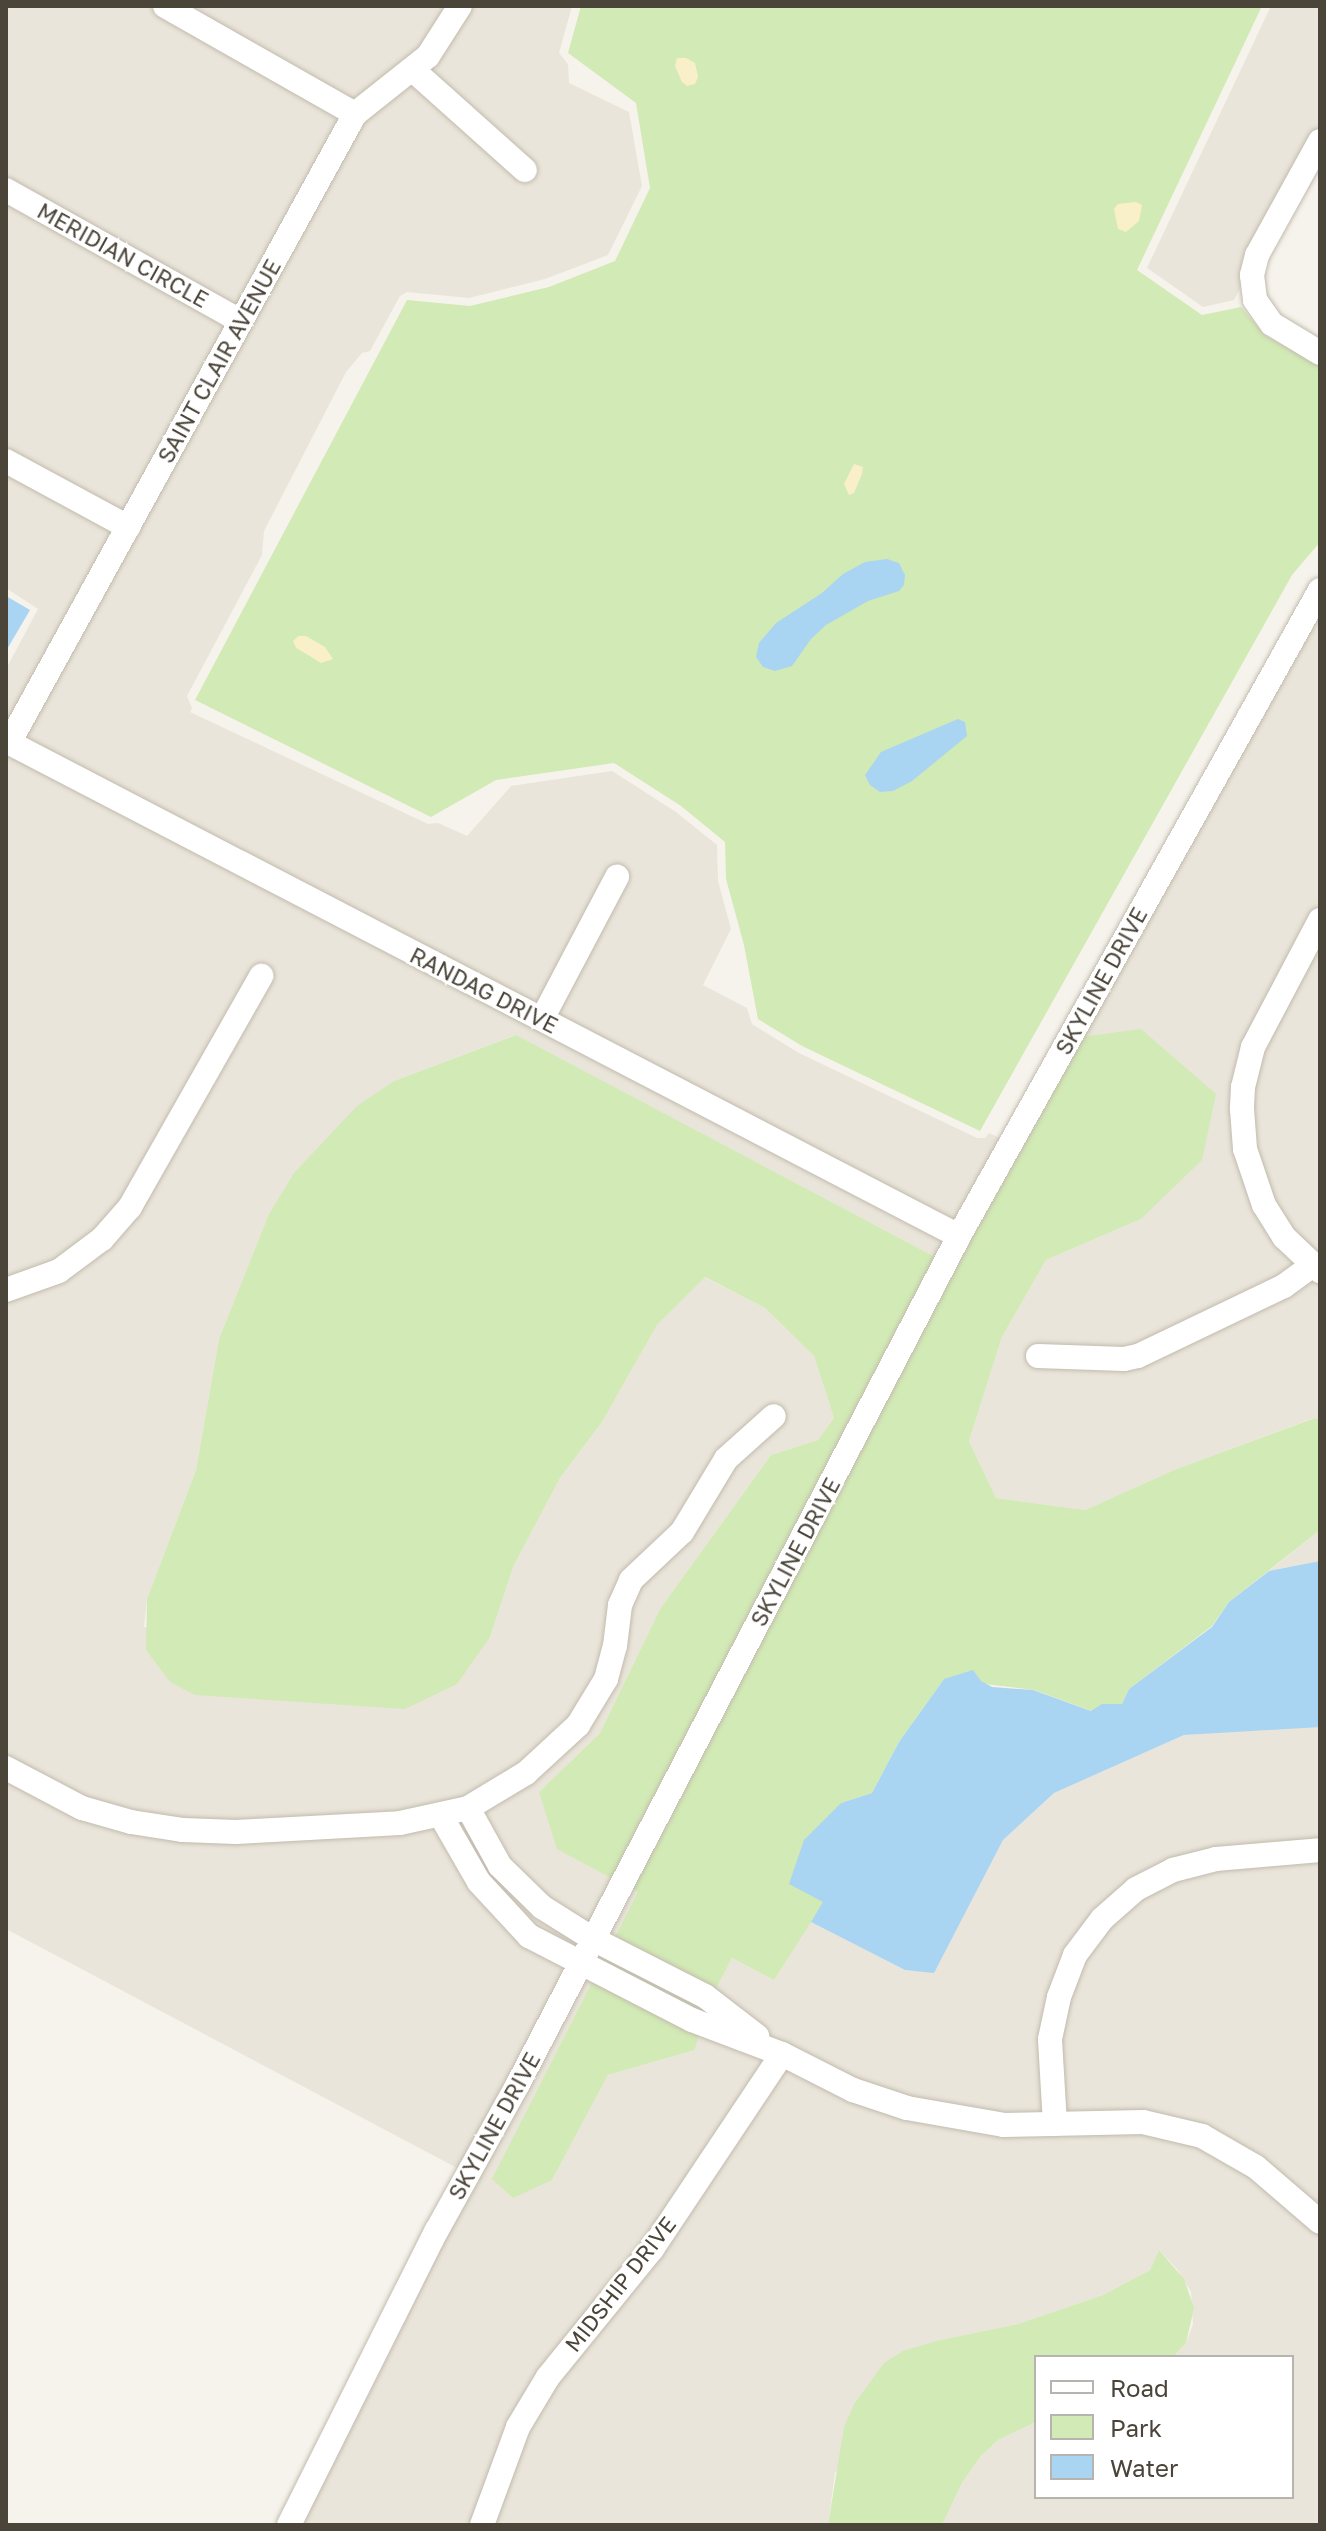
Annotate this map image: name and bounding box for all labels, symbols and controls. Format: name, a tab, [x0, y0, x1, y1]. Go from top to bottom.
street label: MERIDIAN CIRCLE	[33, 197, 213, 313]
street label: SAINT CLAIR AVENUE	[152, 255, 286, 467]
street label: SKYLINE DRIVE	[1050, 903, 1152, 1059]
street label: RANDAG DRIVE	[406, 941, 562, 1039]
street label: SKYLINE DRIVE	[745, 1473, 845, 1631]
street label: SKYLINE DRIVE	[443, 2048, 545, 2204]
street label: MIDSHIP DRIVE	[559, 2211, 681, 2357]
legend	[1034, 2355, 1294, 2499]
text: Road	[1110, 2373, 1169, 2402]
text: Park	[1110, 2413, 1162, 2442]
text: Water	[1110, 2453, 1178, 2482]

